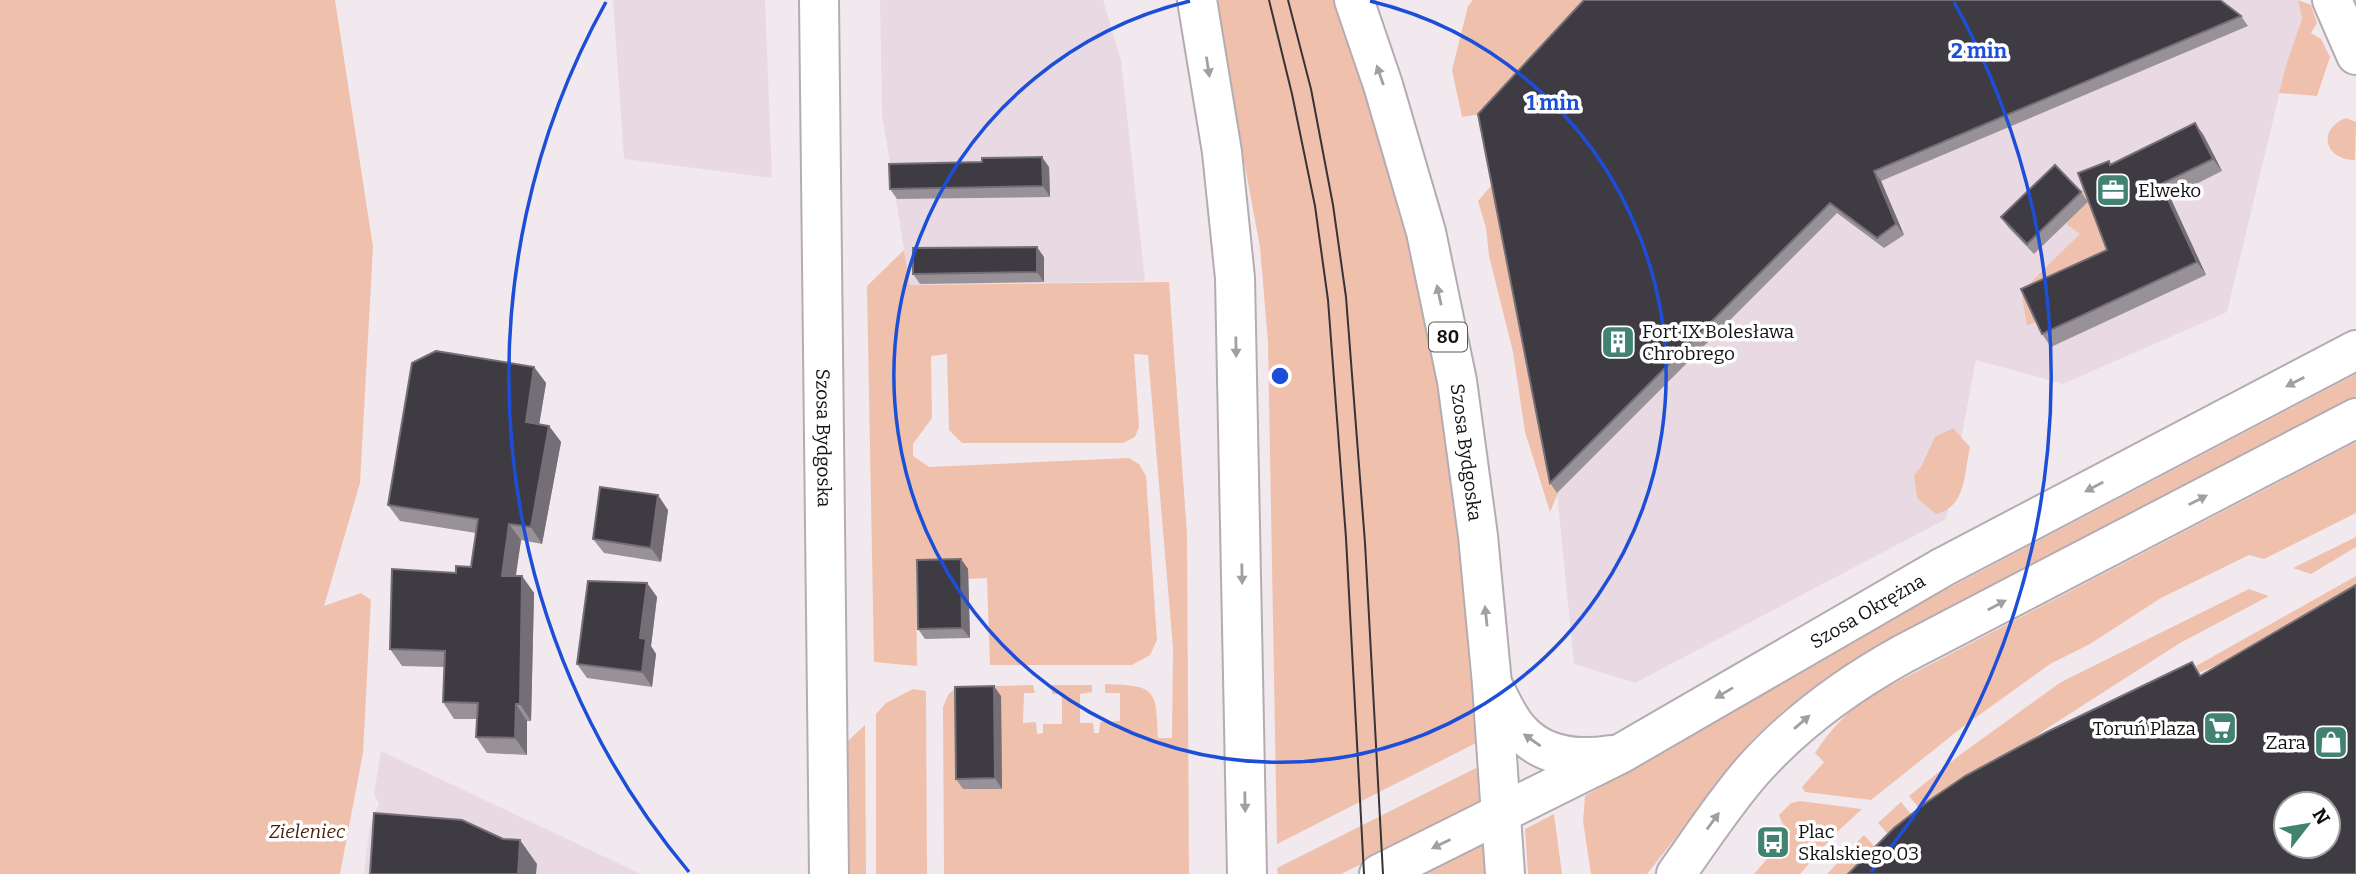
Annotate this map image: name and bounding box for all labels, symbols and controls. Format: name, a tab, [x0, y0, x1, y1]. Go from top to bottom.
text: 2 min	[1951, 38, 2007, 64]
one-way arrow	[1203, 56, 1214, 78]
one-way arrow	[1374, 64, 1385, 85]
text: 1 min	[1526, 90, 1580, 116]
office icon: Elweko	[2094, 171, 2132, 209]
place label: Elweko	[2138, 179, 2201, 202]
one-way arrow	[1433, 284, 1444, 306]
place label: Fort IX Bolesława Chrobrego	[1642, 320, 1795, 365]
road number: 80	[1429, 323, 1467, 352]
building icon: Fort IX Bolesława Chrobrego	[1599, 323, 1637, 361]
one-way arrow	[1231, 336, 1242, 358]
centre of rings	[1268, 364, 1292, 388]
street label: Szosa Bydgoska	[811, 369, 836, 508]
one-way arrow	[2285, 375, 2305, 387]
street label: Szosa Bydgoska	[1445, 382, 1487, 523]
one-way arrow	[2084, 481, 2104, 493]
one-way arrow	[2188, 494, 2208, 506]
one-way arrow	[1236, 563, 1247, 585]
street label: Szosa Okrężna	[1806, 569, 1930, 654]
one-way arrow	[1987, 599, 2006, 611]
one-way arrow	[1480, 605, 1491, 627]
one-way arrow	[1714, 687, 1733, 700]
supermarket icon: Toruń Plaza	[2201, 709, 2239, 747]
one-way arrow	[1793, 714, 1811, 730]
place label: Toruń Plaza	[2093, 717, 2197, 740]
shop icon: Zara	[2312, 723, 2350, 761]
place label: Zara	[2266, 731, 2307, 754]
one-way arrow	[1523, 733, 1541, 747]
north arrow	[2272, 790, 2342, 860]
one-way arrow	[1240, 791, 1251, 813]
text: N	[2308, 804, 2335, 829]
one-way arrow	[1706, 812, 1720, 830]
park label: Zieleniec	[269, 820, 345, 843]
place label: Plac Skalskiego 03	[1798, 820, 1919, 865]
bus stop icon: Plac Skalskiego 03	[1754, 823, 1792, 861]
one-way arrow	[1430, 837, 1450, 849]

